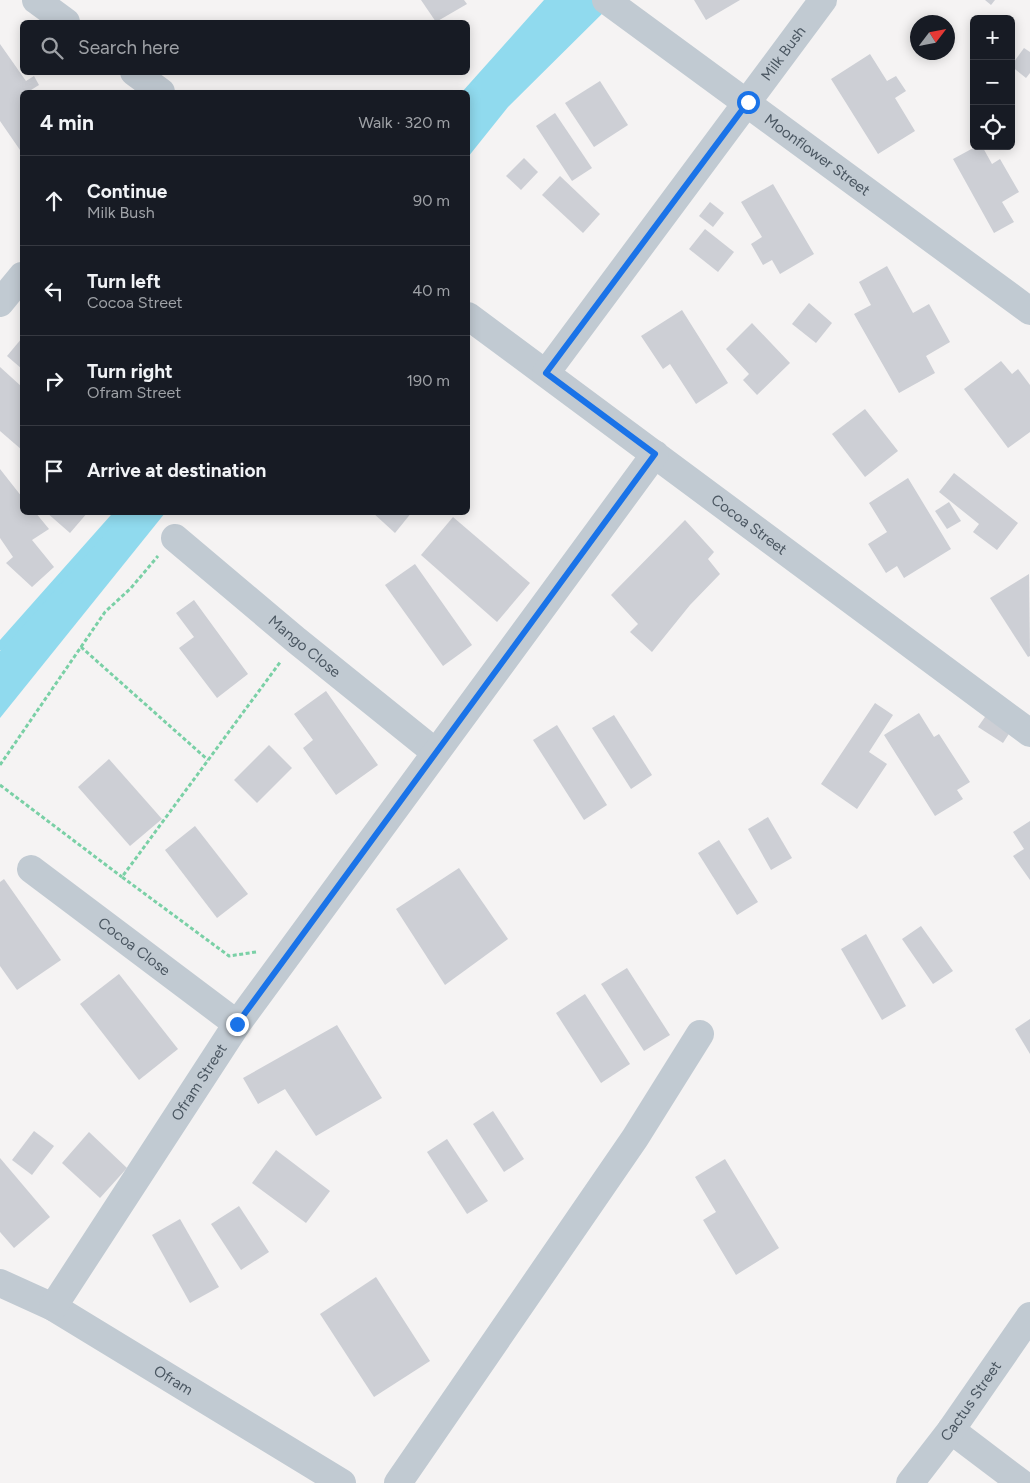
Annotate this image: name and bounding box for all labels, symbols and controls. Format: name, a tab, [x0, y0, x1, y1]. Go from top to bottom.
north arrow	[910, 15, 955, 60]
map controls	[970, 15, 1015, 150]
button: +	[970, 15, 1015, 60]
search box	[20, 20, 470, 75]
street label: Milk Bush	[757, 23, 809, 84]
icon: search	[38, 34, 66, 62]
text: Search here	[78, 36, 180, 59]
button: −	[970, 60, 1015, 105]
route start	[737, 91, 760, 114]
button: locate	[970, 105, 1015, 150]
text: 4 min	[40, 110, 94, 135]
street label: Moonflower Street	[761, 110, 874, 200]
text: Walk · 320 m	[358, 113, 450, 132]
text: Continue	[87, 180, 167, 203]
icon: ahead	[40, 187, 68, 215]
text: 90 m	[413, 191, 450, 210]
text: Milk Bush	[87, 203, 155, 222]
text: Turn left	[87, 270, 161, 293]
icon: left	[40, 277, 68, 305]
text: 40 m	[412, 281, 450, 300]
text: Cocoa Street	[87, 293, 183, 312]
text: Turn right	[87, 360, 173, 383]
icon: right	[40, 367, 68, 395]
text: 190 m	[407, 371, 450, 390]
text: Ofram Street	[87, 383, 181, 402]
icon: arrive	[40, 457, 68, 485]
text: Arrive at destination	[87, 459, 266, 482]
street label: Cocoa Street	[708, 491, 791, 559]
street label: Mango Close	[265, 612, 344, 681]
street label: Cocoa Close	[94, 914, 174, 980]
route end	[226, 1013, 249, 1036]
street label: Ofram Street	[167, 1040, 231, 1124]
street label: Cactus Street	[937, 1357, 1005, 1445]
street label: Ofram	[150, 1361, 196, 1399]

